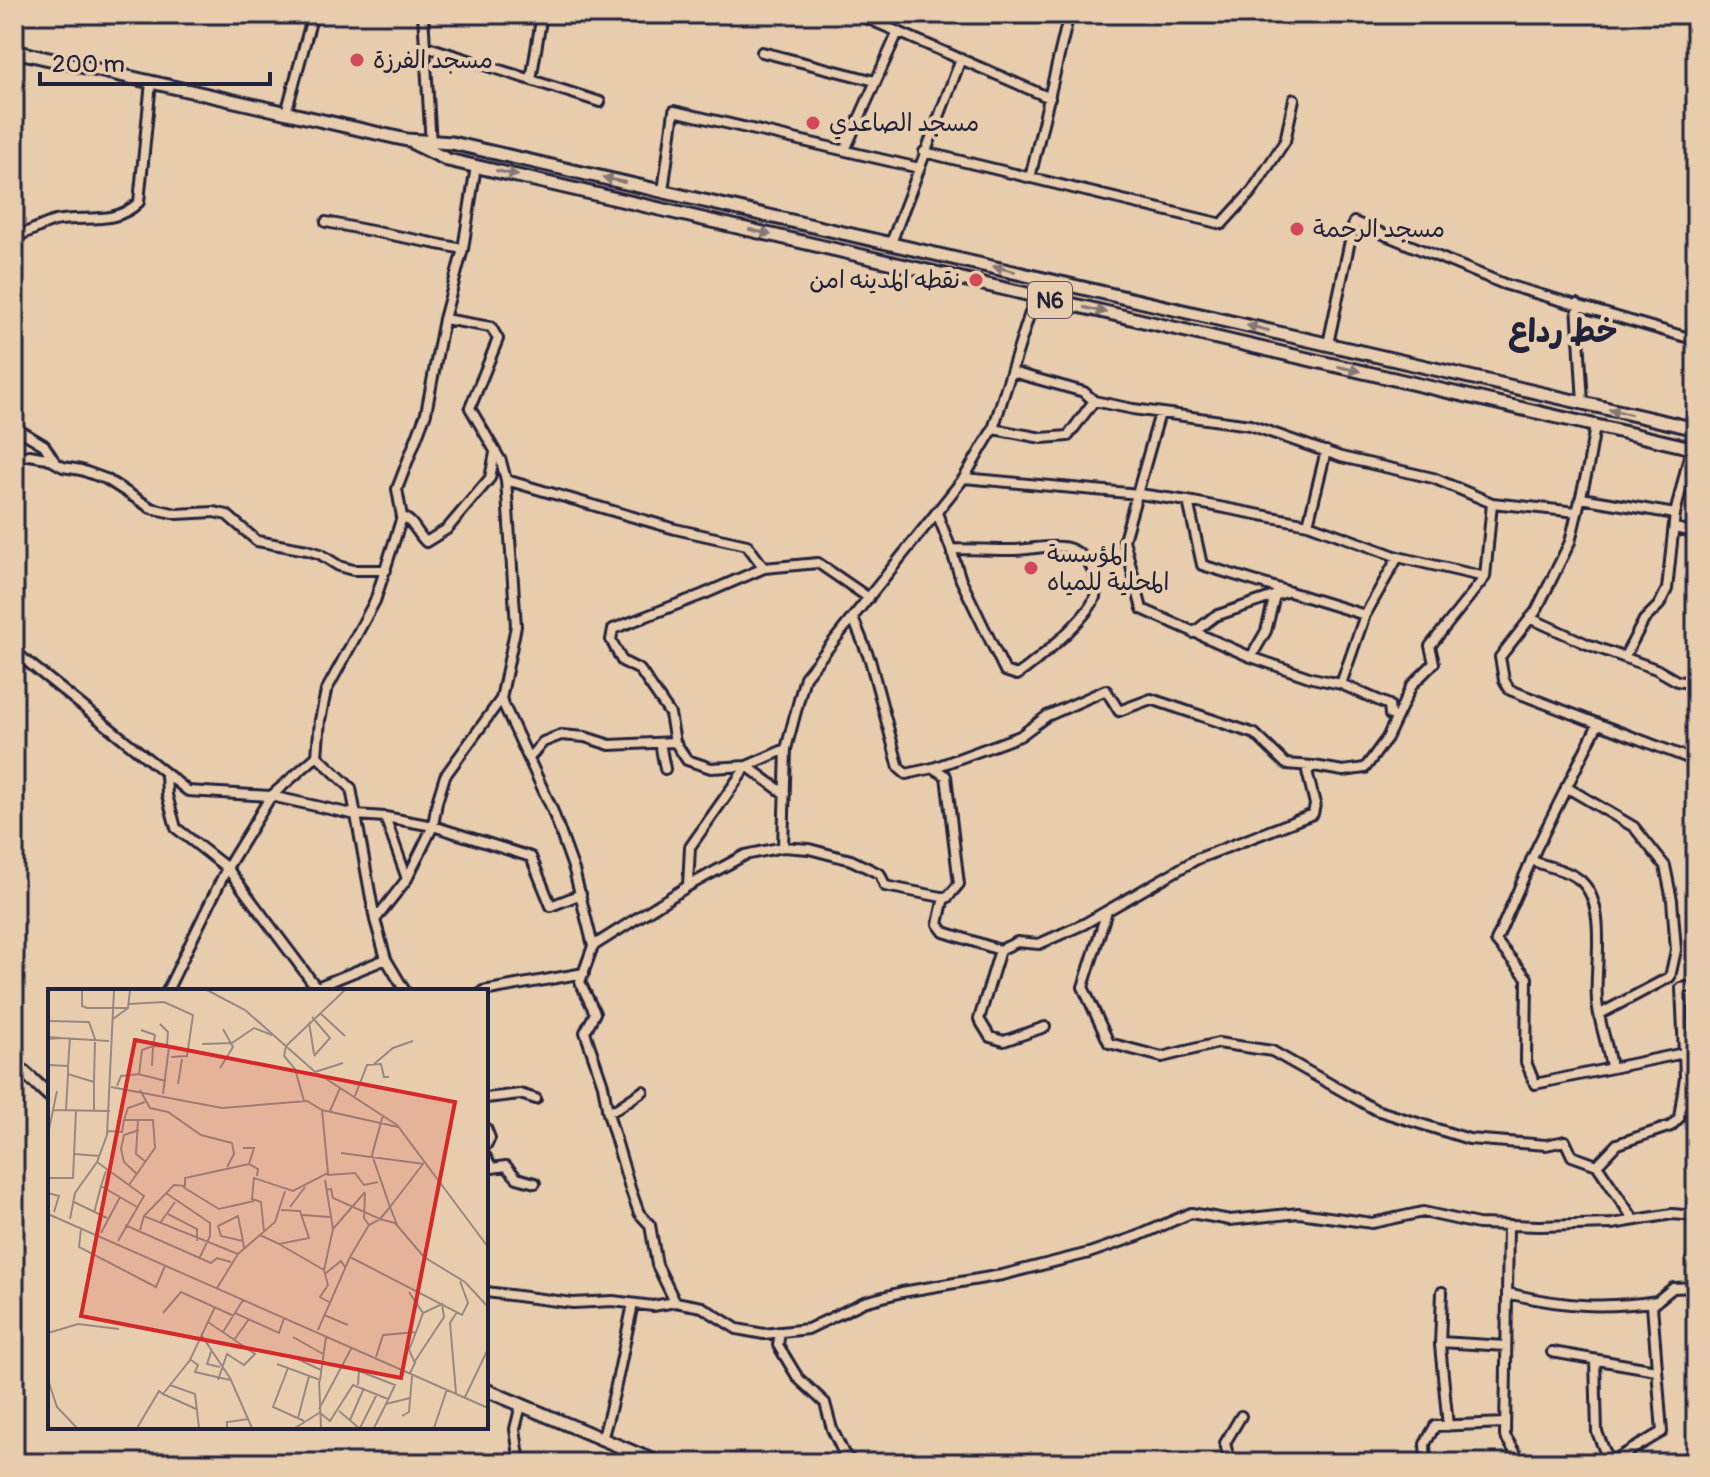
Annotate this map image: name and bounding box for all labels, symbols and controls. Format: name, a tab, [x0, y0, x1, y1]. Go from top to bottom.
scale bar	[40, 36, 270, 86]
place label: مسجد الفرزة	[373, 46, 493, 75]
text: 200 m	[52, 50, 125, 79]
marker: مسجد الفرزة	[348, 51, 366, 69]
place label: مسجد الصاعدي	[829, 109, 979, 140]
marker: مسجد الصاعدي	[804, 114, 822, 132]
one-way arrow	[495, 167, 520, 180]
one-way arrow	[602, 173, 627, 186]
place label: مسجد الرحمة	[1313, 215, 1445, 244]
marker: مسجد الرحمة	[1288, 220, 1306, 238]
one-way arrow	[748, 226, 773, 239]
one-way arrow	[992, 262, 1017, 275]
place label: نقطه المدينه امن	[809, 266, 960, 295]
marker: نقطه المدينه امن	[967, 271, 985, 289]
road number: N6	[1028, 282, 1072, 318]
one-way arrow	[1083, 304, 1108, 317]
district label: خط رداع	[1508, 312, 1618, 353]
one-way arrow	[1245, 321, 1270, 334]
one-way arrow	[1336, 363, 1361, 375]
one-way arrow	[1607, 405, 1632, 418]
place label: المؤسسة المحلية للمياه	[1047, 540, 1169, 597]
marker: المؤسسة المحلية للمياه	[1022, 559, 1040, 577]
inset map	[48, 989, 488, 1429]

